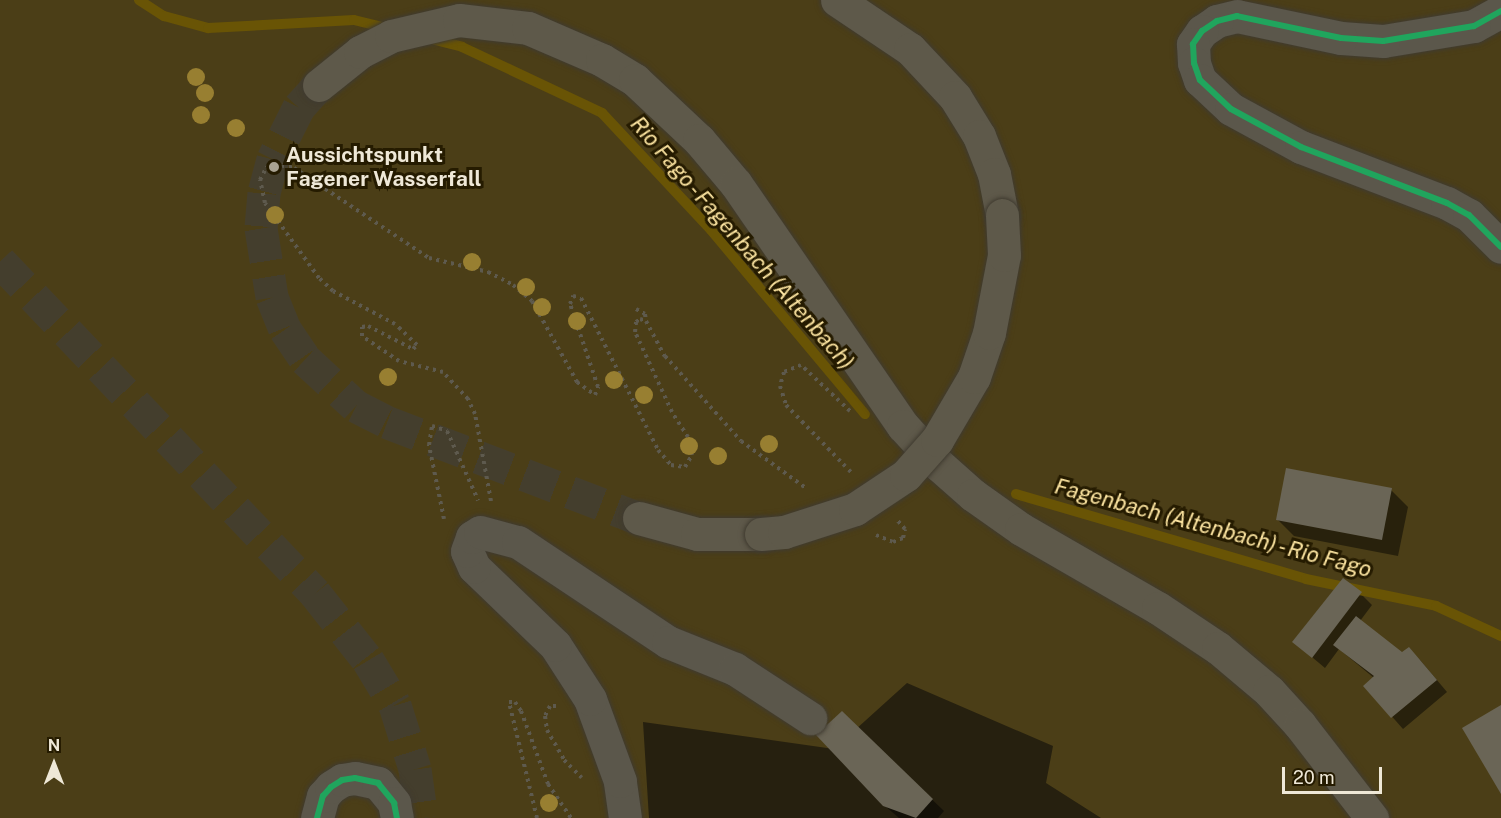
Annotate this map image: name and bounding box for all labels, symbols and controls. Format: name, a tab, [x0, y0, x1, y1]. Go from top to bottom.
water label: Rio Fago - Fagenbach (Altenbach)	[623, 109, 861, 377]
place label: Aussichtspunkt Fagener Wasserfall	[286, 142, 482, 192]
marker: Aussichtspunkt Fagener Wasserfall	[267, 160, 281, 174]
water label: Fagenbach (Altenbach) - Rio Fago	[1049, 472, 1377, 584]
north arrow	[24, 734, 84, 794]
text: N	[48, 736, 60, 755]
scale bar	[1285, 755, 1386, 793]
text: 20 m	[1293, 767, 1335, 788]

